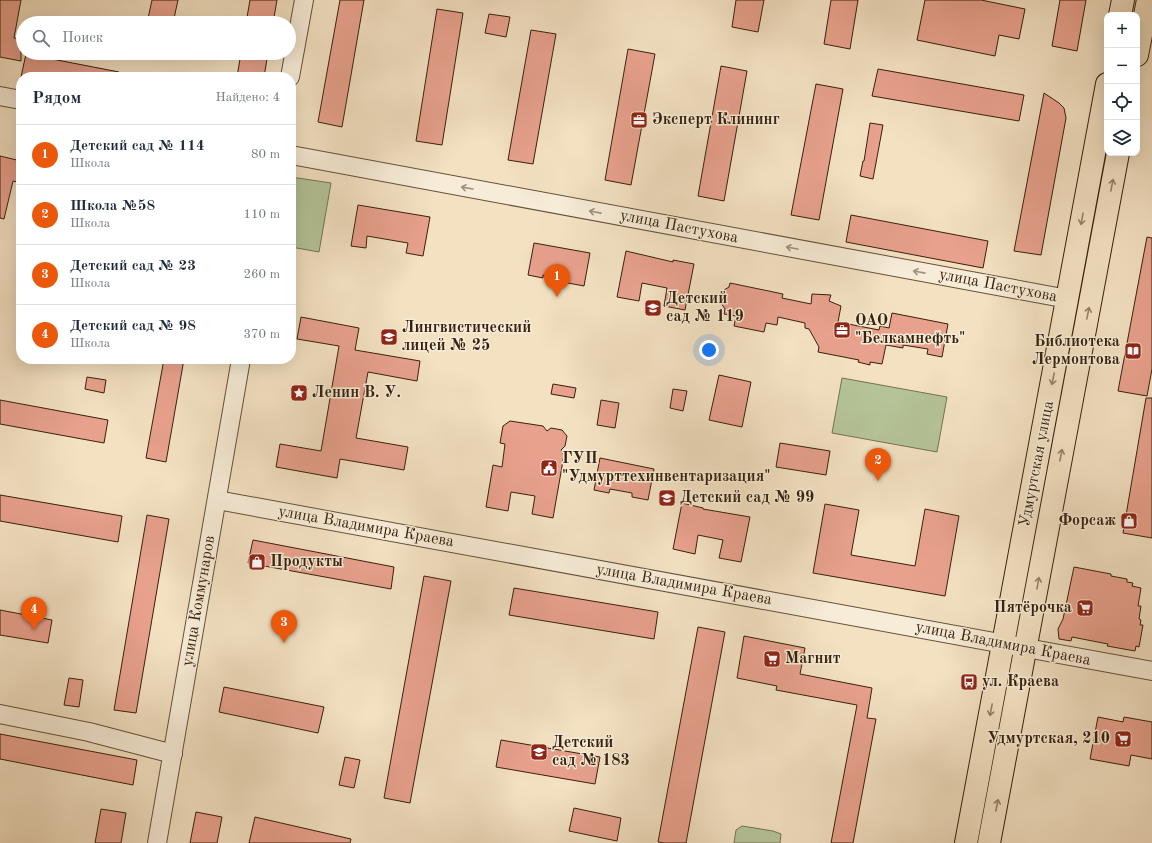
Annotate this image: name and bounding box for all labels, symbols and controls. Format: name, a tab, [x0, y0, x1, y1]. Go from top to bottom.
map controls	[1104, 12, 1140, 156]
button: +	[1104, 12, 1140, 48]
search box	[16, 16, 296, 60]
icon: search	[30, 27, 52, 49]
text: Поиск	[62, 31, 103, 46]
button: −	[1104, 48, 1140, 84]
button: locate	[1104, 84, 1140, 120]
text: Рядом	[32, 90, 81, 107]
text: Найдено: 4	[216, 91, 280, 104]
office icon: Эксперт Клининг	[629, 110, 649, 130]
place label: Эксперт Клининг	[652, 112, 780, 128]
button: layers	[1104, 120, 1140, 156]
text: Детский сад № 114	[70, 139, 205, 154]
text: 1	[41, 148, 49, 161]
text: 80 m	[251, 148, 280, 161]
text: Школа	[70, 157, 110, 170]
one-way arrow	[1108, 179, 1116, 192]
one-way arrow	[461, 184, 474, 192]
text: Школа №58	[70, 199, 155, 214]
one-way arrow	[589, 207, 602, 215]
text: 2	[41, 208, 49, 221]
text: 110 m	[243, 208, 280, 221]
street label: улица Пастухова	[618, 208, 740, 246]
one-way arrow	[1078, 212, 1086, 225]
text: Школа	[70, 217, 110, 230]
one-way arrow	[785, 244, 798, 252]
text: Детский сад № 23	[70, 259, 196, 274]
pin: 1	[544, 264, 570, 297]
street label: улица Пастухова	[937, 267, 1059, 305]
text: 3	[41, 268, 49, 281]
text: 260 m	[243, 268, 280, 281]
one-way arrow	[913, 268, 926, 276]
text: Школа	[70, 277, 110, 290]
place label: Детский сад № 119	[666, 291, 744, 325]
school or university icon: Детский сад № 119	[643, 298, 663, 318]
one-way arrow	[1084, 307, 1092, 320]
place label: ОАО "Белкамнефть"	[855, 313, 965, 347]
text: Детский сад № 98	[70, 319, 196, 334]
place label: Лингвистический лицей № 25	[402, 320, 531, 354]
office icon: ОАО "Белкамнефть"	[832, 320, 852, 340]
school or university icon: Лингвистический лицей № 25	[379, 327, 399, 347]
text: 4	[41, 328, 49, 341]
text: 370 m	[243, 328, 280, 341]
place label: Библиотека Лермонтова	[1032, 334, 1120, 368]
text: Школа	[70, 337, 110, 350]
your location	[699, 340, 719, 360]
library icon: Библиотека Лермонтова	[1123, 341, 1143, 361]
one-way arrow	[1049, 372, 1057, 385]
place icon: Ленин В. У.	[289, 383, 309, 403]
place label: Ленин В. У.	[312, 385, 401, 401]
street label: Удмуртская улица	[1017, 399, 1057, 529]
pin: 2	[865, 448, 891, 481]
one-way arrow	[1058, 449, 1066, 462]
place label: ГУП "Удмурттехинвентаризация"	[562, 451, 771, 485]
public building icon: ГУП "Удмурттехинвентаризация"	[539, 458, 559, 478]
school or university icon: Детский сад № 99	[657, 488, 677, 508]
place label: Детский сад № 99	[680, 490, 814, 506]
street label: улица Владимира Краева	[277, 504, 455, 550]
shop icon: Форсаж	[1119, 511, 1139, 531]
place label: Форсаж	[1058, 513, 1116, 529]
street label: улица Коммунаров	[180, 534, 218, 668]
shop icon: Продукты	[247, 552, 267, 572]
place label: Продукты	[270, 554, 343, 570]
street label: улица Владимира Краева	[595, 562, 773, 608]
one-way arrow	[1035, 576, 1043, 589]
pin: 4	[21, 597, 47, 630]
supermarket icon: Пятёрочка	[1075, 598, 1095, 618]
place label: Пятёрочка	[994, 600, 1072, 616]
pin: 3	[271, 610, 297, 643]
street label: улица Владимира Краева	[914, 619, 1092, 669]
supermarket icon: Магнит	[762, 649, 782, 669]
place label: Магнит	[785, 651, 841, 667]
bus stop icon: ул. Краева	[959, 672, 979, 692]
place label: ул. Краева	[982, 674, 1059, 690]
one-way arrow	[987, 703, 995, 716]
supermarket icon: Удмуртская, 210	[1113, 729, 1133, 749]
place label: Удмуртская, 210	[987, 731, 1110, 747]
place label: Детский сад № 183	[552, 735, 630, 769]
school or university icon: Детский сад № 183	[529, 742, 549, 762]
one-way arrow	[993, 799, 1001, 812]

